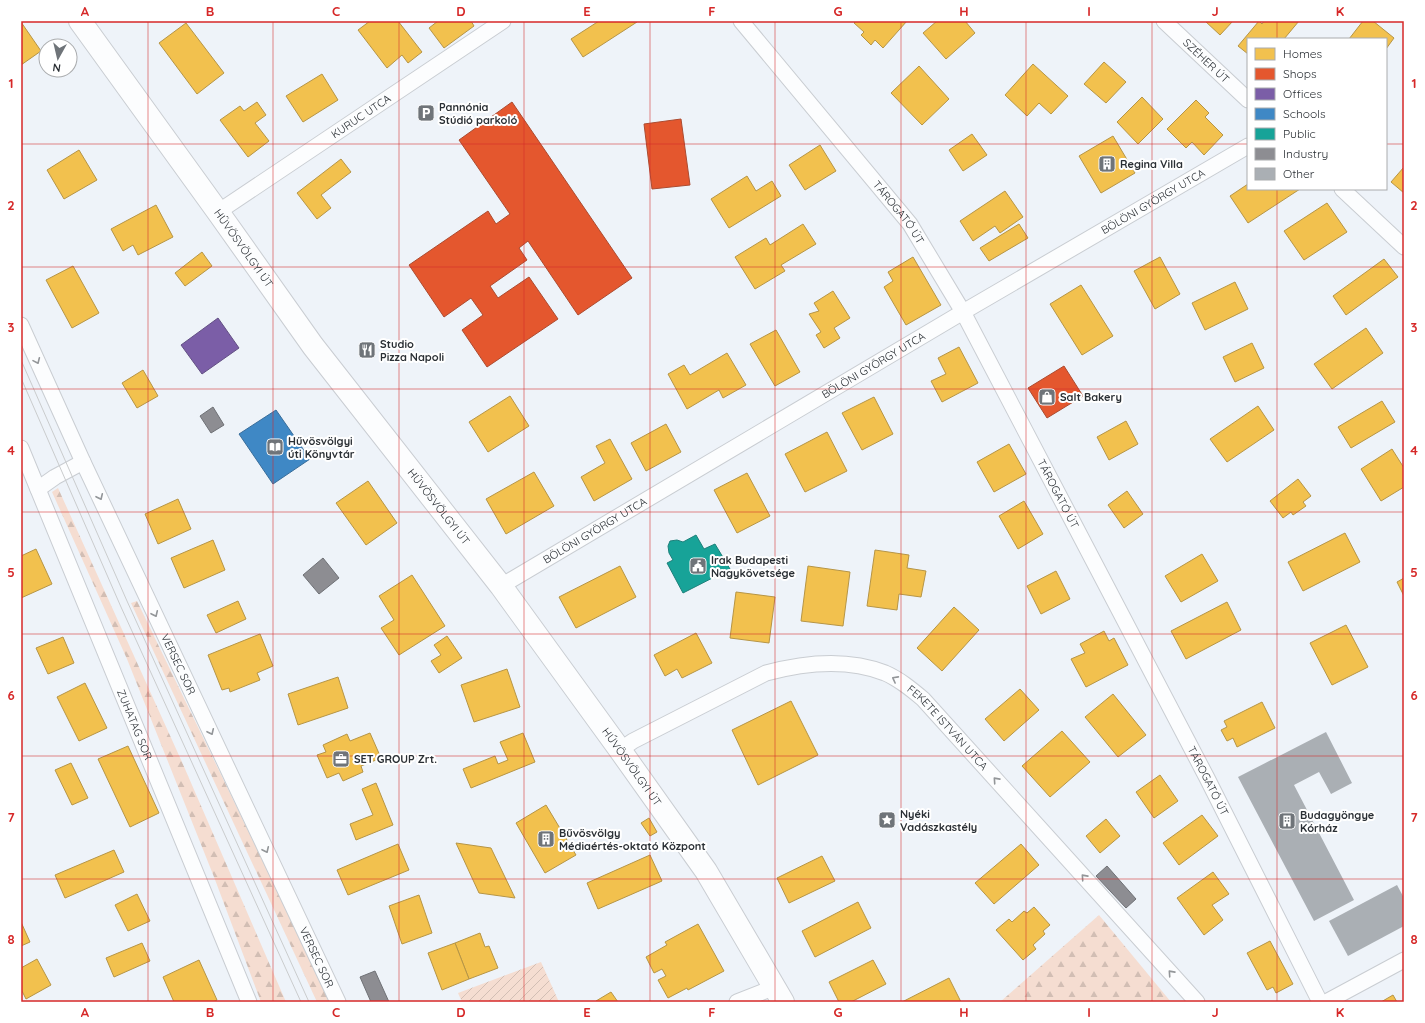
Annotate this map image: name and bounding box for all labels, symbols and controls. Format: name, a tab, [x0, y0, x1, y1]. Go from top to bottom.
text: A	[81, 3, 90, 19]
text: B	[206, 3, 214, 19]
text: C	[332, 3, 340, 19]
text: D	[456, 3, 466, 19]
text: E	[583, 3, 591, 19]
text: F	[708, 3, 716, 19]
text: G	[833, 3, 843, 19]
text: H	[959, 3, 969, 19]
text: I	[1087, 3, 1091, 19]
text: J	[1211, 3, 1219, 19]
text: K	[1336, 3, 1345, 19]
street label: SZÉHER ÚT	[1180, 36, 1233, 86]
north arrow	[38, 38, 78, 78]
legend	[1247, 38, 1387, 190]
text: Homes	[1283, 46, 1323, 61]
text: N	[52, 60, 62, 75]
text: Shops	[1283, 66, 1317, 81]
text: 1	[8, 75, 14, 91]
text: 1	[1411, 75, 1417, 91]
text: Offices	[1283, 86, 1322, 101]
street label: KURUC UTCA	[328, 91, 393, 141]
place label: Pannónia Stúdió parkoló	[439, 100, 517, 127]
parking icon: Pannónia Stúdió parkoló	[416, 103, 436, 123]
text: Schools	[1283, 106, 1326, 121]
text: Public	[1283, 126, 1316, 141]
text: Industry	[1283, 146, 1328, 161]
building icon: Regina Villa	[1097, 154, 1117, 174]
place label: Regina Villa	[1120, 157, 1183, 171]
street label: BÖLÖNI GYÖRGY UTCA	[1098, 166, 1208, 237]
text: Other	[1283, 166, 1315, 181]
street label: TÁROGATÓ ÚT	[870, 178, 928, 247]
text: 2	[7, 197, 15, 213]
text: 2	[1410, 197, 1418, 213]
street label: HŰVÖSVÖLGYI ÚT	[211, 206, 276, 290]
text: 3	[8, 319, 15, 335]
text: 3	[1411, 319, 1418, 335]
street label: BÖLÖNI GYÖRGY UTCA	[819, 329, 928, 401]
place label: Studio Pizza Napoli	[380, 337, 444, 364]
restaurant icon: Studio Pizza Napoli	[357, 340, 377, 360]
one-way arrow	[32, 356, 40, 364]
shop icon: Salt Bakery	[1037, 387, 1057, 407]
place label: Salt Bakery	[1060, 390, 1122, 404]
place label: Hűvösvölgyi úti Könyvtár	[288, 434, 355, 461]
library icon: Hűvösvölgyi úti Könyvtár	[265, 437, 285, 457]
text: 4	[7, 442, 15, 458]
text: 4	[1410, 442, 1418, 458]
street label: TÁROGATÓ ÚT	[1034, 457, 1082, 531]
street label: HŰVÖSVÖLGYI ÚT	[405, 466, 473, 548]
one-way arrow	[95, 493, 103, 500]
street label: BÖLÖNI GYÖRGY UTCA	[540, 494, 649, 567]
place label: Irak Budapesti Nagykövetsége	[711, 553, 795, 580]
public building icon: Irak Budapesti Nagykövetsége	[688, 556, 708, 576]
text: 5	[7, 564, 15, 580]
text: 5	[1410, 564, 1418, 580]
one-way arrow	[150, 610, 158, 618]
street label: VERSEC SOR	[158, 632, 199, 697]
one-way arrow	[892, 676, 899, 683]
street label: FEKETE ISTVÁN UTCA	[904, 682, 991, 773]
text: 6	[7, 687, 15, 703]
street label: ZUHATAG SOR	[114, 687, 156, 762]
text: 6	[1410, 687, 1418, 703]
street label: HŰVÖSVÖLGYI ÚT	[599, 725, 665, 809]
one-way arrow	[206, 728, 214, 735]
street label: TÁROGATÓ ÚT	[1185, 744, 1232, 818]
office icon: SET GROUP Zrt.	[331, 749, 351, 769]
place label: SET GROUP Zrt.	[354, 752, 437, 766]
one-way arrow	[994, 777, 1001, 785]
place label: Nyéki Vadászkastély	[900, 807, 977, 834]
place label: Budagyöngye Kórház	[1300, 808, 1375, 835]
text: 7	[7, 809, 15, 825]
text: 7	[1410, 809, 1418, 825]
place icon: Nyéki Vadászkastély	[877, 810, 897, 830]
building icon: Budagyöngye Kórház	[1277, 811, 1297, 831]
place label: Bűvösvölgy Médiaértés-oktató Központ	[559, 826, 706, 853]
building icon: Bűvösvölgy Médiaértés-oktató Központ	[536, 829, 556, 849]
one-way arrow	[261, 845, 269, 853]
one-way arrow	[1081, 874, 1088, 881]
street label: VERSEC SOR	[297, 925, 337, 990]
text: 8	[7, 931, 15, 947]
text: 8	[1410, 931, 1418, 947]
one-way arrow	[1168, 970, 1175, 978]
text: A	[81, 1004, 90, 1020]
text: B	[206, 1004, 214, 1020]
text: C	[332, 1004, 340, 1020]
text: D	[456, 1004, 466, 1020]
text: E	[583, 1004, 591, 1020]
text: F	[708, 1004, 716, 1020]
text: G	[833, 1004, 843, 1020]
text: H	[959, 1004, 969, 1020]
text: I	[1087, 1004, 1091, 1020]
text: J	[1211, 1004, 1219, 1020]
text: K	[1336, 1004, 1345, 1020]

